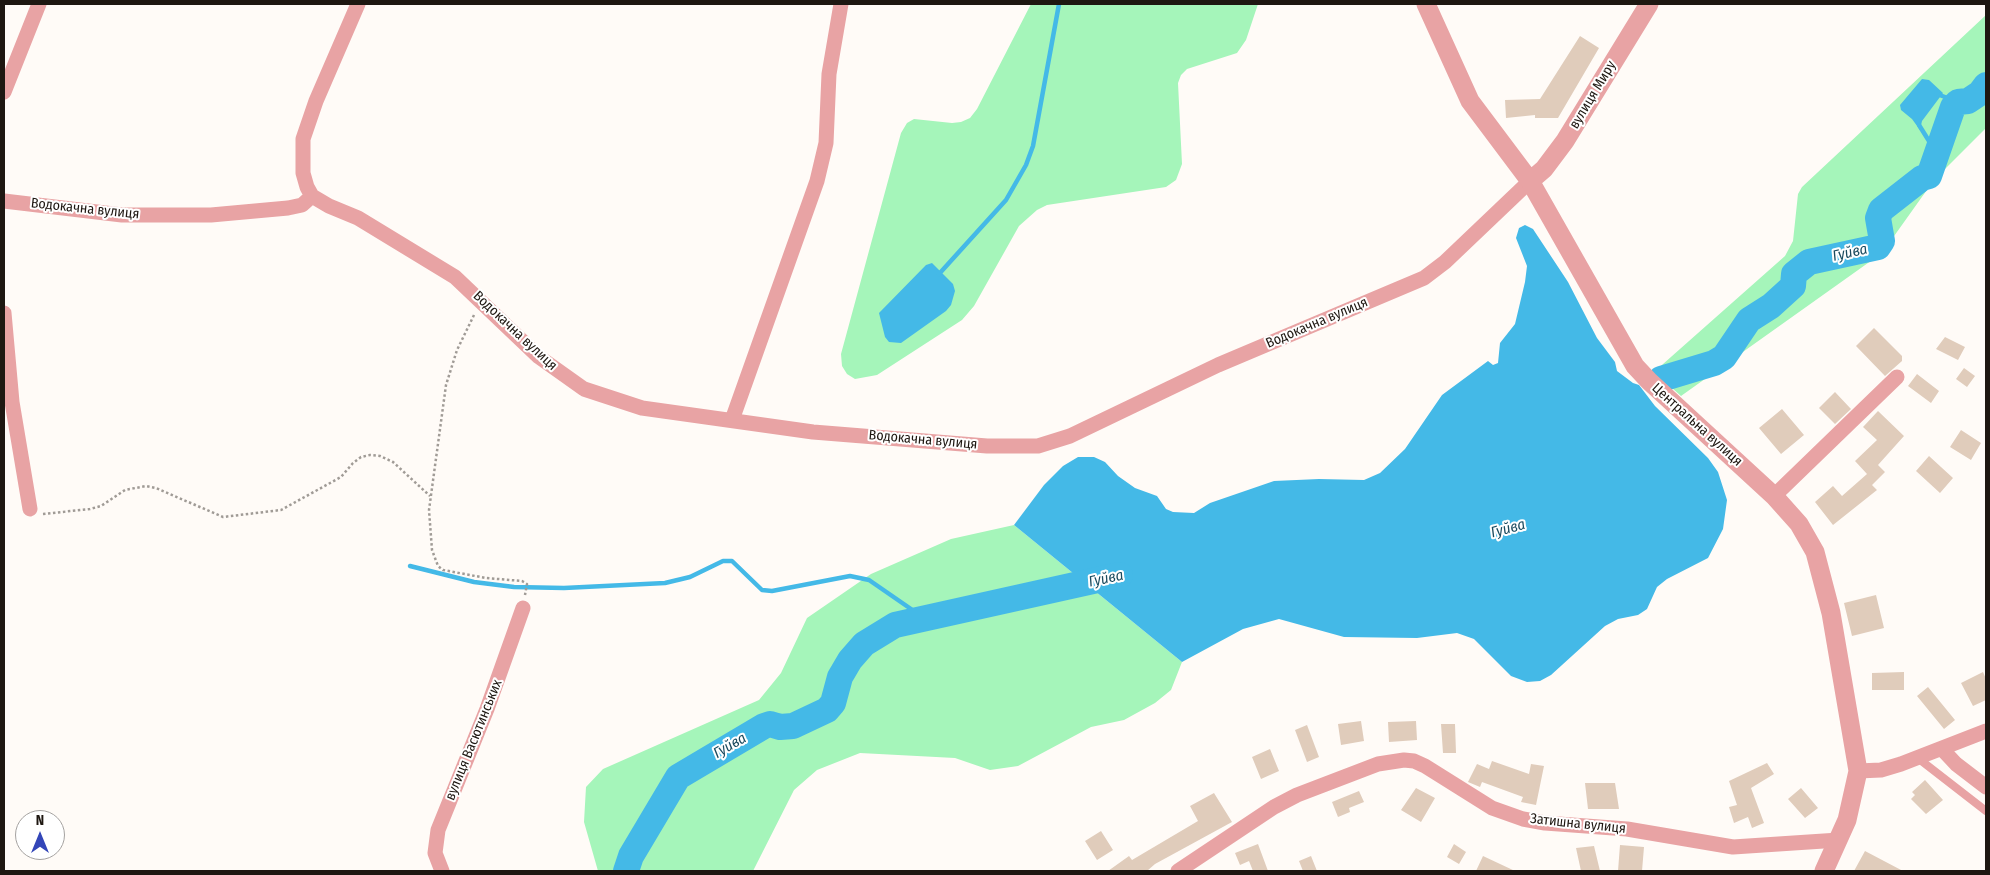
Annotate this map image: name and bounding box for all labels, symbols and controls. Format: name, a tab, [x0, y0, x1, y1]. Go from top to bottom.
street label: вулиця Миру	[1566, 58, 1620, 132]
street label: Водокачна вулиця	[30, 195, 140, 223]
water label: Гуйва	[1831, 240, 1869, 266]
street label: Водокачна вулиця	[469, 288, 561, 374]
street label: Водокачна вулиця	[1264, 294, 1370, 352]
street label: Центральна вулиця	[1648, 380, 1746, 470]
street label: Водокачна вулиця	[868, 427, 978, 453]
water label: Гуйва	[1489, 516, 1527, 542]
water label: Гуйва	[1087, 567, 1125, 591]
street label: вулиця Васютинських	[442, 677, 506, 803]
water label: Гуйва	[710, 729, 750, 763]
north arrow	[15, 810, 65, 860]
street label: Затишна вулиця	[1529, 811, 1627, 837]
text: N	[36, 812, 44, 829]

